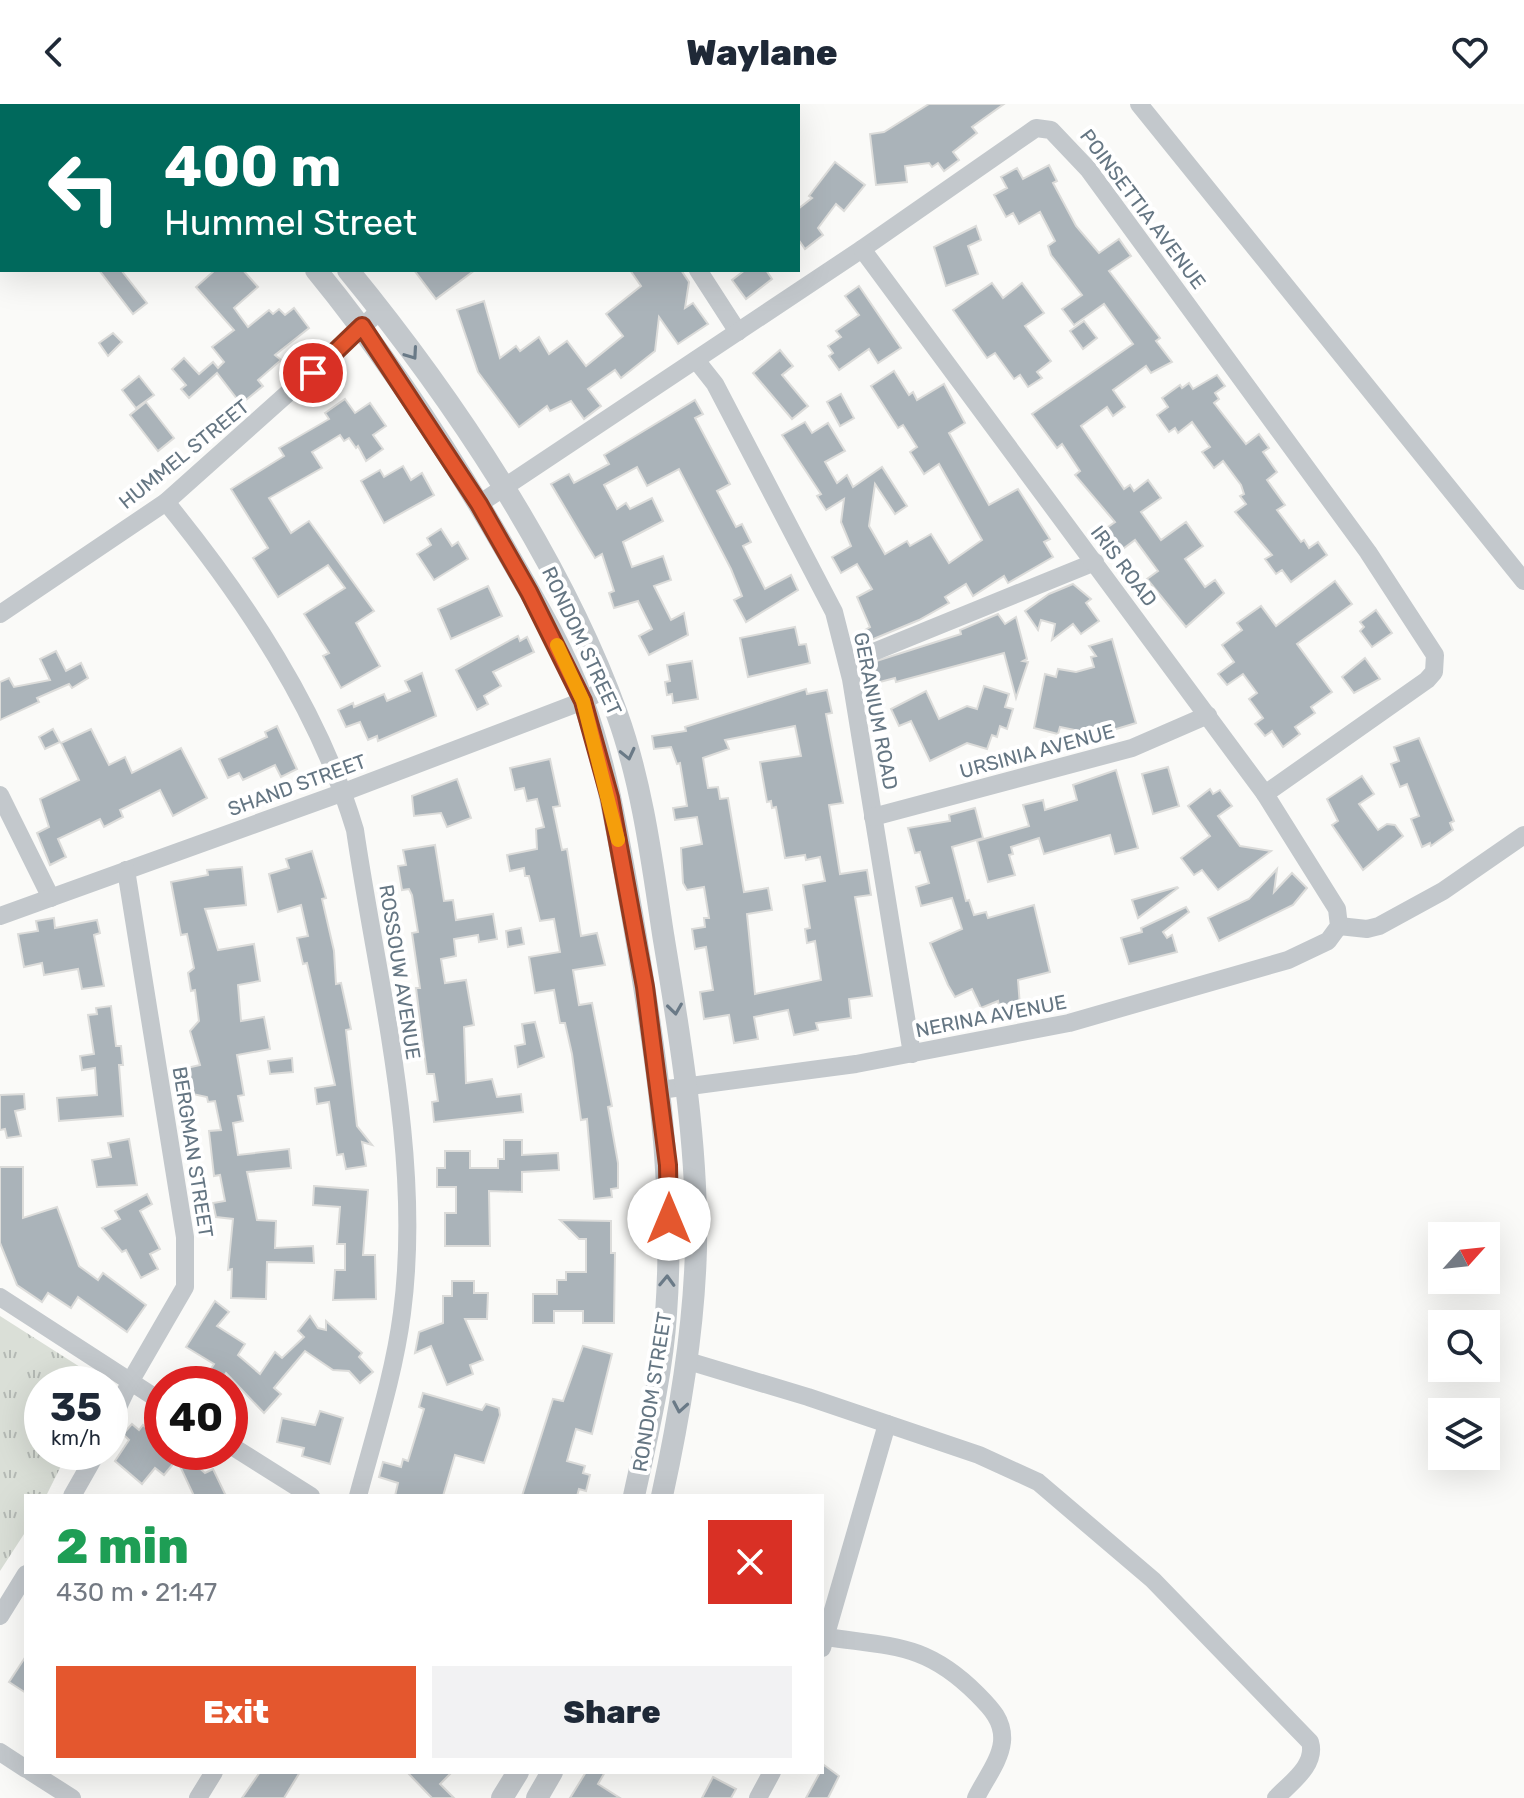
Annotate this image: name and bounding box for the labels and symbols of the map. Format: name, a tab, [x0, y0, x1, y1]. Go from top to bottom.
street label: POINSETTIA AVENUE	[1075, 124, 1211, 294]
pin	[279, 339, 347, 407]
one-way arrow	[403, 346, 417, 360]
street label: HUMMEL STREET	[114, 394, 254, 514]
street label: IRIS ROAD	[1086, 521, 1162, 611]
street label: RONDOM STREET	[537, 563, 627, 720]
street label: GERANIUM ROAD	[849, 630, 903, 792]
street label: URSINIA AVENUE	[957, 719, 1117, 783]
one-way arrow	[619, 746, 636, 760]
street label: SHAND STREET	[225, 749, 370, 821]
street label: ROSSOUW AVENUE	[374, 883, 426, 1061]
street label: NERINA AVENUE	[913, 990, 1069, 1042]
one-way arrow	[666, 1002, 683, 1016]
street label: BERGMAN STREET	[168, 1065, 218, 1240]
position arrow	[627, 1177, 711, 1261]
north arrow	[1428, 1222, 1500, 1294]
one-way arrow	[659, 1274, 676, 1287]
street label: RONDOM STREET	[628, 1310, 677, 1474]
speed limit sign: 40	[144, 1366, 248, 1470]
one-way arrow	[672, 1400, 689, 1414]

